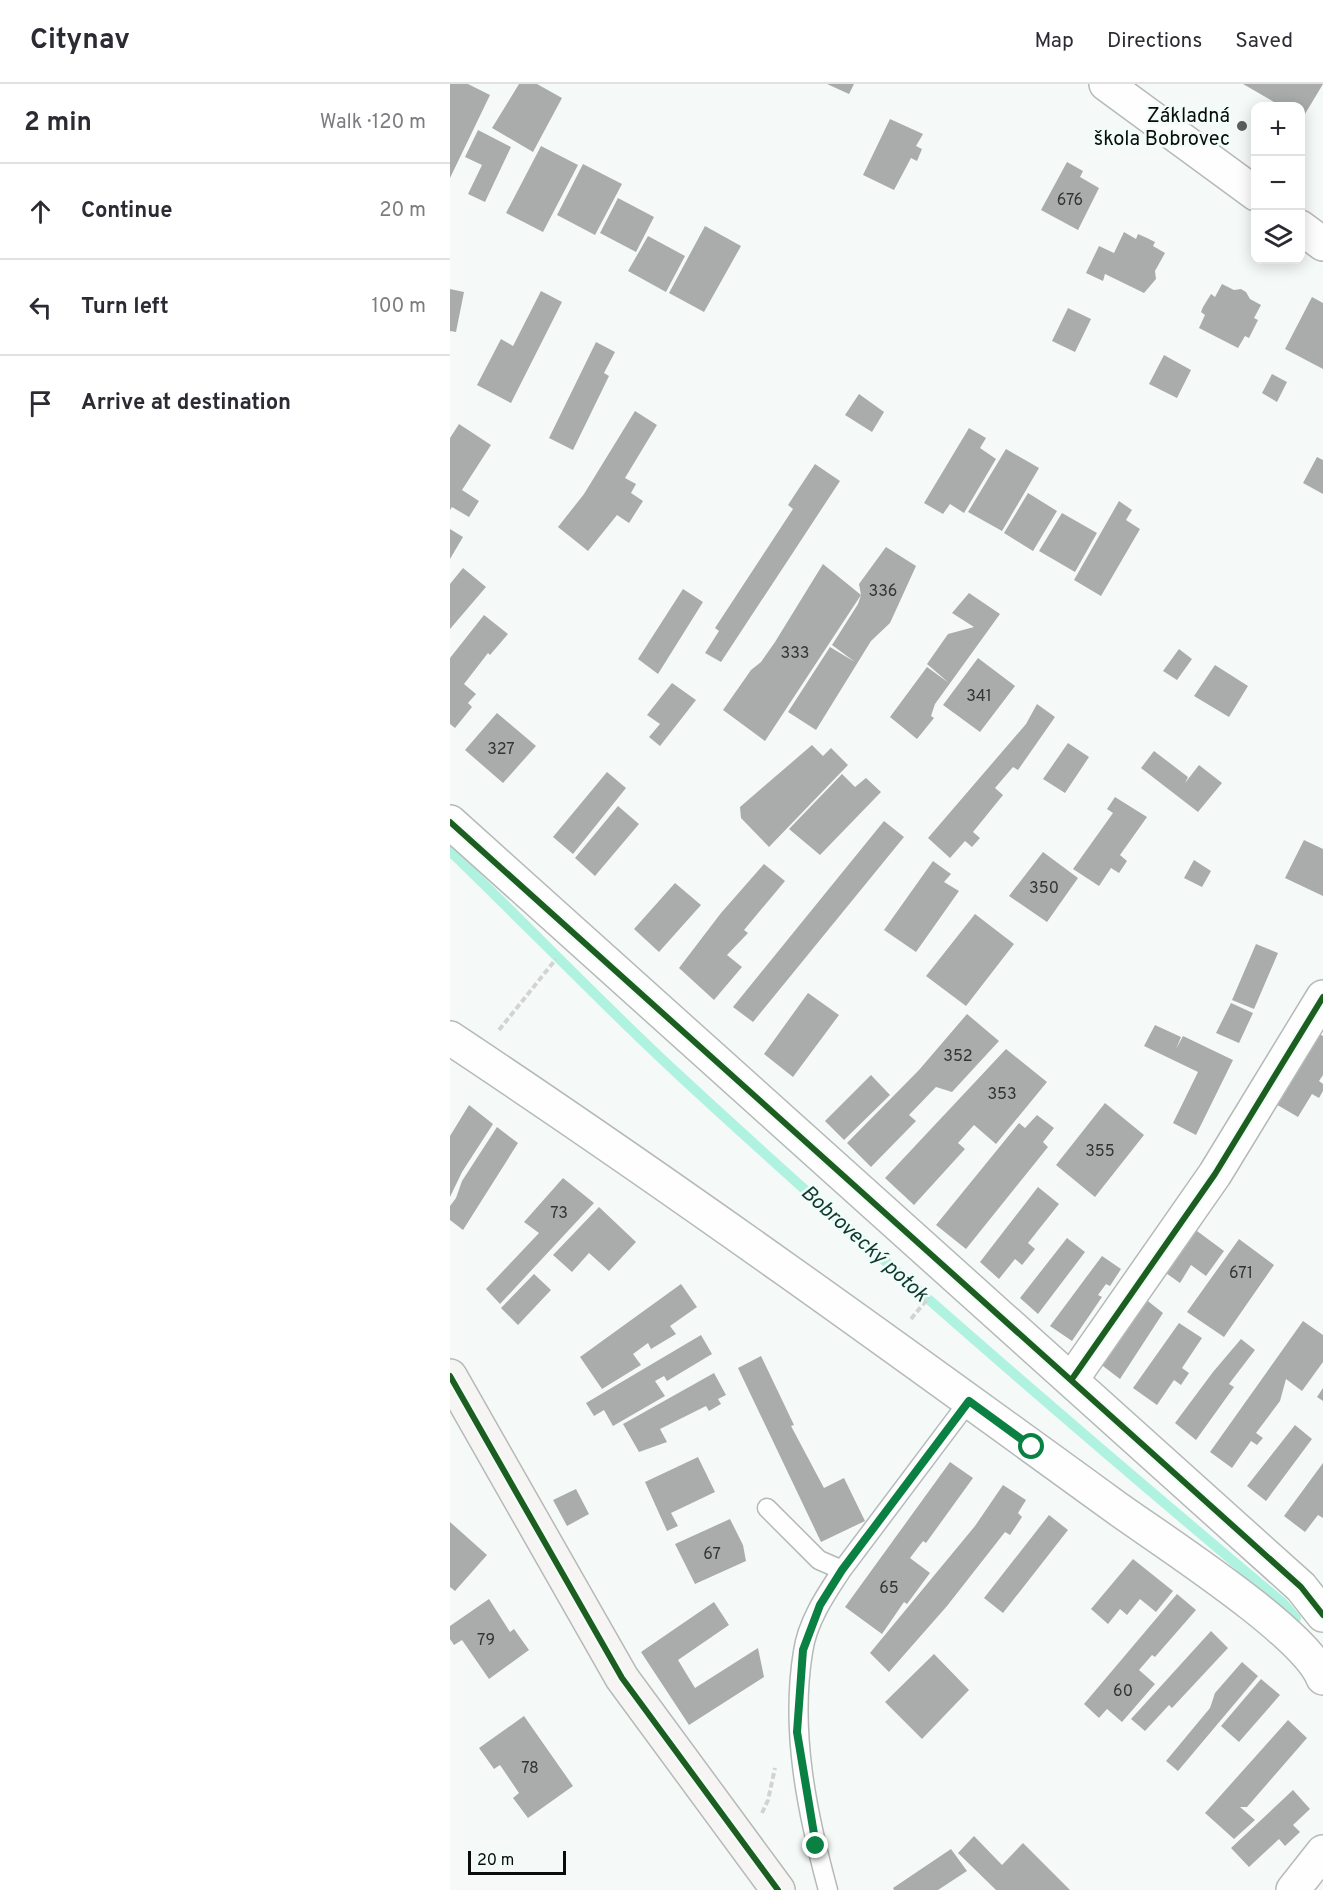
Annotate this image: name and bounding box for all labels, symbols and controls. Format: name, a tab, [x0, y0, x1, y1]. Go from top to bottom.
text: Citynav	[30, 23, 130, 59]
text: Map	[1034, 28, 1074, 55]
text: Directions	[1107, 28, 1202, 55]
text: Saved	[1235, 28, 1293, 55]
map controls	[1251, 102, 1305, 264]
button: +	[1251, 102, 1305, 156]
place label: Základná škola Bobrovec	[1094, 104, 1230, 153]
text: 2 min	[24, 107, 92, 140]
text: Walk · 120 m	[320, 110, 426, 136]
marker: Základná škola Bobrovec	[1235, 119, 1249, 133]
button: −	[1251, 156, 1305, 210]
house number: 676	[1057, 191, 1083, 211]
icon: ahead	[24, 195, 57, 228]
text: Continue	[81, 198, 172, 225]
text: 20 m	[379, 198, 426, 224]
button: layers	[1251, 210, 1305, 264]
icon: left	[24, 291, 57, 324]
text: Turn left	[81, 294, 169, 321]
text: 100 m	[371, 294, 426, 320]
icon: arrive	[24, 387, 57, 420]
text: Arrive at destination	[81, 390, 291, 417]
house number: 336	[869, 582, 897, 602]
house number: 333	[781, 644, 809, 664]
house number: 341	[966, 687, 992, 707]
house number: 327	[487, 740, 515, 760]
house number: 350	[1029, 879, 1059, 899]
house number: 352	[943, 1047, 973, 1067]
house number: 353	[987, 1085, 1017, 1105]
house number: 355	[1085, 1142, 1115, 1162]
water label: Bobrovecký potok	[795, 1180, 934, 1309]
house number: 73	[550, 1204, 568, 1224]
house number: 671	[1229, 1264, 1253, 1284]
route start	[1018, 1433, 1044, 1459]
house number: 67	[703, 1545, 721, 1565]
house number: 65	[879, 1579, 899, 1599]
house number: 79	[477, 1631, 495, 1651]
house number: 60	[1113, 1682, 1133, 1702]
house number: 78	[521, 1759, 539, 1779]
route end	[802, 1832, 828, 1858]
scale bar	[468, 1848, 566, 1876]
text: 20 m	[477, 1851, 514, 1871]

